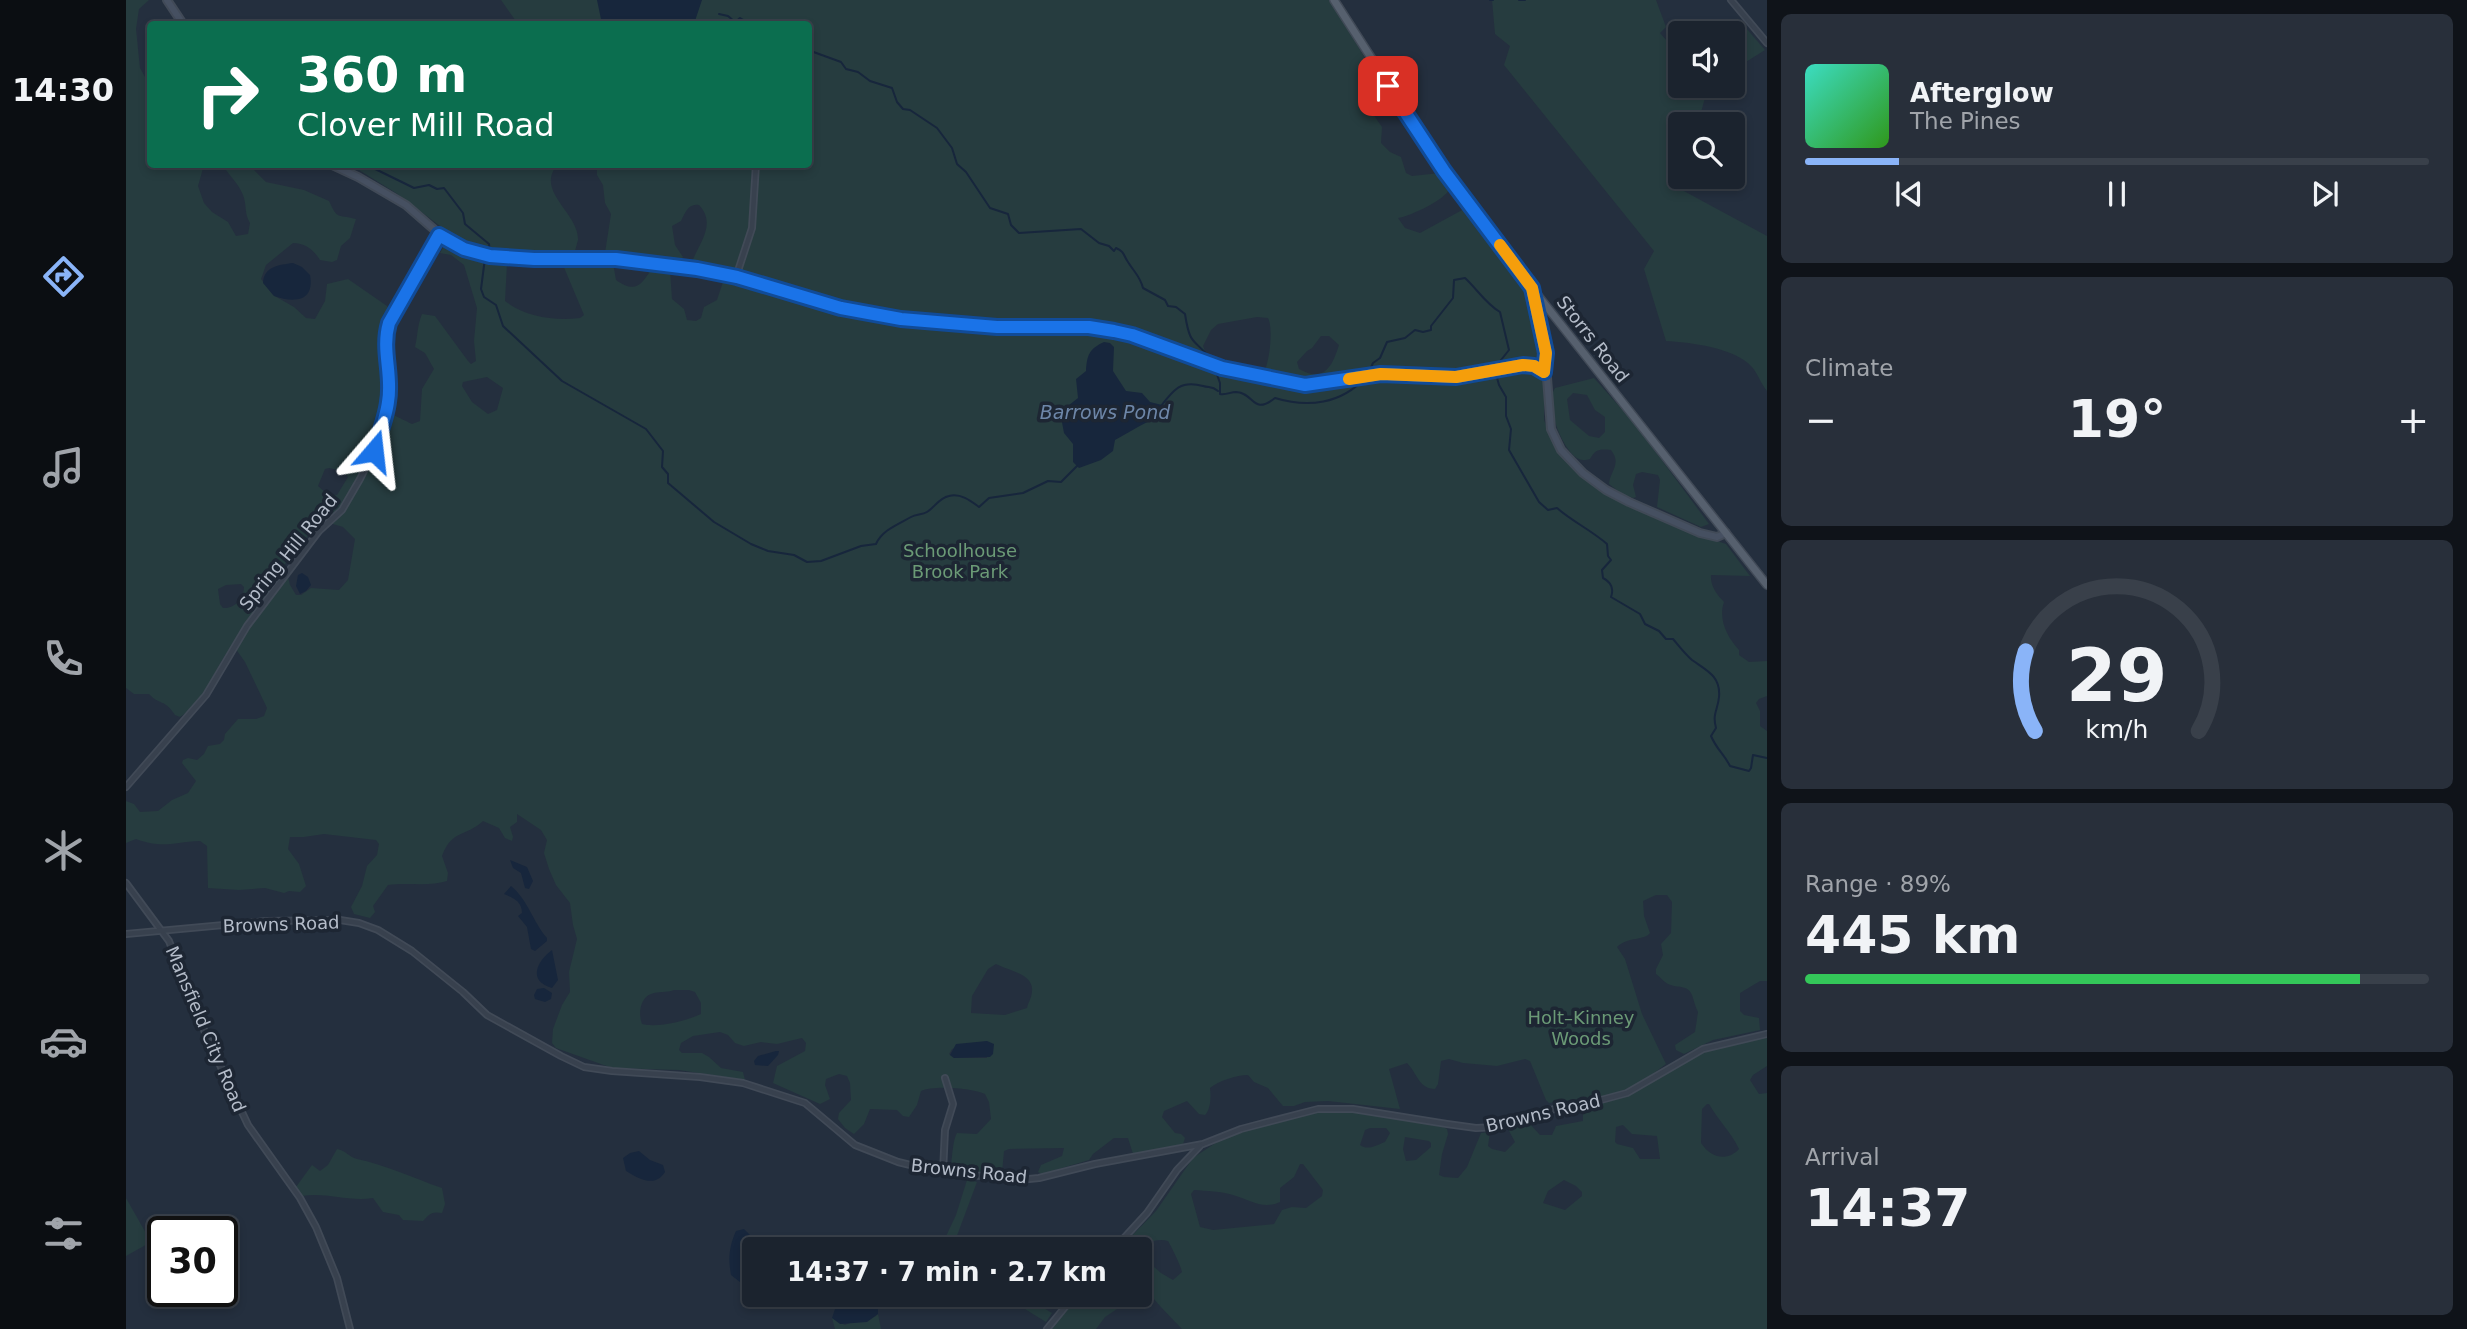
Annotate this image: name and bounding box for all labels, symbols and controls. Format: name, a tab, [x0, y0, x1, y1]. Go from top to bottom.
map controls	[1668, 21, 1745, 189]
button: sound	[1668, 21, 1745, 98]
text: 360 m	[297, 47, 467, 104]
icon: right	[182, 49, 273, 140]
pin	[1358, 56, 1418, 116]
icon: arrive	[1369, 67, 1407, 105]
text: 14:30	[12, 71, 114, 109]
text: Afterglow	[1910, 78, 2054, 108]
text: Clover Mill Road	[297, 106, 555, 144]
text: The Pines	[1910, 108, 2021, 134]
button: search	[1668, 112, 1745, 189]
icon: previous	[1890, 175, 1928, 213]
icon: pause	[2098, 175, 2136, 213]
icon: next	[2306, 175, 2344, 213]
icon: directions	[39, 252, 88, 301]
street label: Storrs Road	[1553, 291, 1633, 387]
text: Climate	[1805, 355, 1894, 381]
text: 19°	[2068, 389, 2166, 449]
text: −	[1805, 398, 1837, 442]
text: +	[2397, 398, 2429, 442]
water label: Barrows Pond	[1040, 401, 1171, 423]
position arrow	[337, 414, 411, 488]
icon: music	[39, 443, 88, 492]
street label: Spring Hill Road	[235, 490, 341, 614]
park label: Schoolhouse Brook Park	[903, 540, 1017, 582]
text: 29	[2066, 633, 2168, 718]
icon: phone	[39, 634, 88, 683]
text: km/h	[2085, 714, 2149, 743]
icon: climate	[39, 826, 88, 875]
text: Range · 89%	[1805, 871, 1951, 897]
text: 445 km	[1805, 905, 2020, 965]
street label: Browns Road	[222, 911, 340, 937]
street label: Mansfield City Road	[162, 943, 250, 1115]
park label: Holt–Kinney Woods	[1528, 1007, 1635, 1049]
icon: car	[39, 1017, 88, 1066]
street label: Browns Road	[1484, 1090, 1602, 1136]
text: Arrival	[1805, 1144, 1880, 1170]
street label: Browns Road	[910, 1154, 1028, 1188]
text: 14:37	[1805, 1178, 1971, 1238]
icon: filters	[39, 1209, 88, 1258]
speed limit sign: 30	[147, 1216, 238, 1307]
text: 14:37 · 7 min · 2.7 km	[787, 1257, 1107, 1287]

